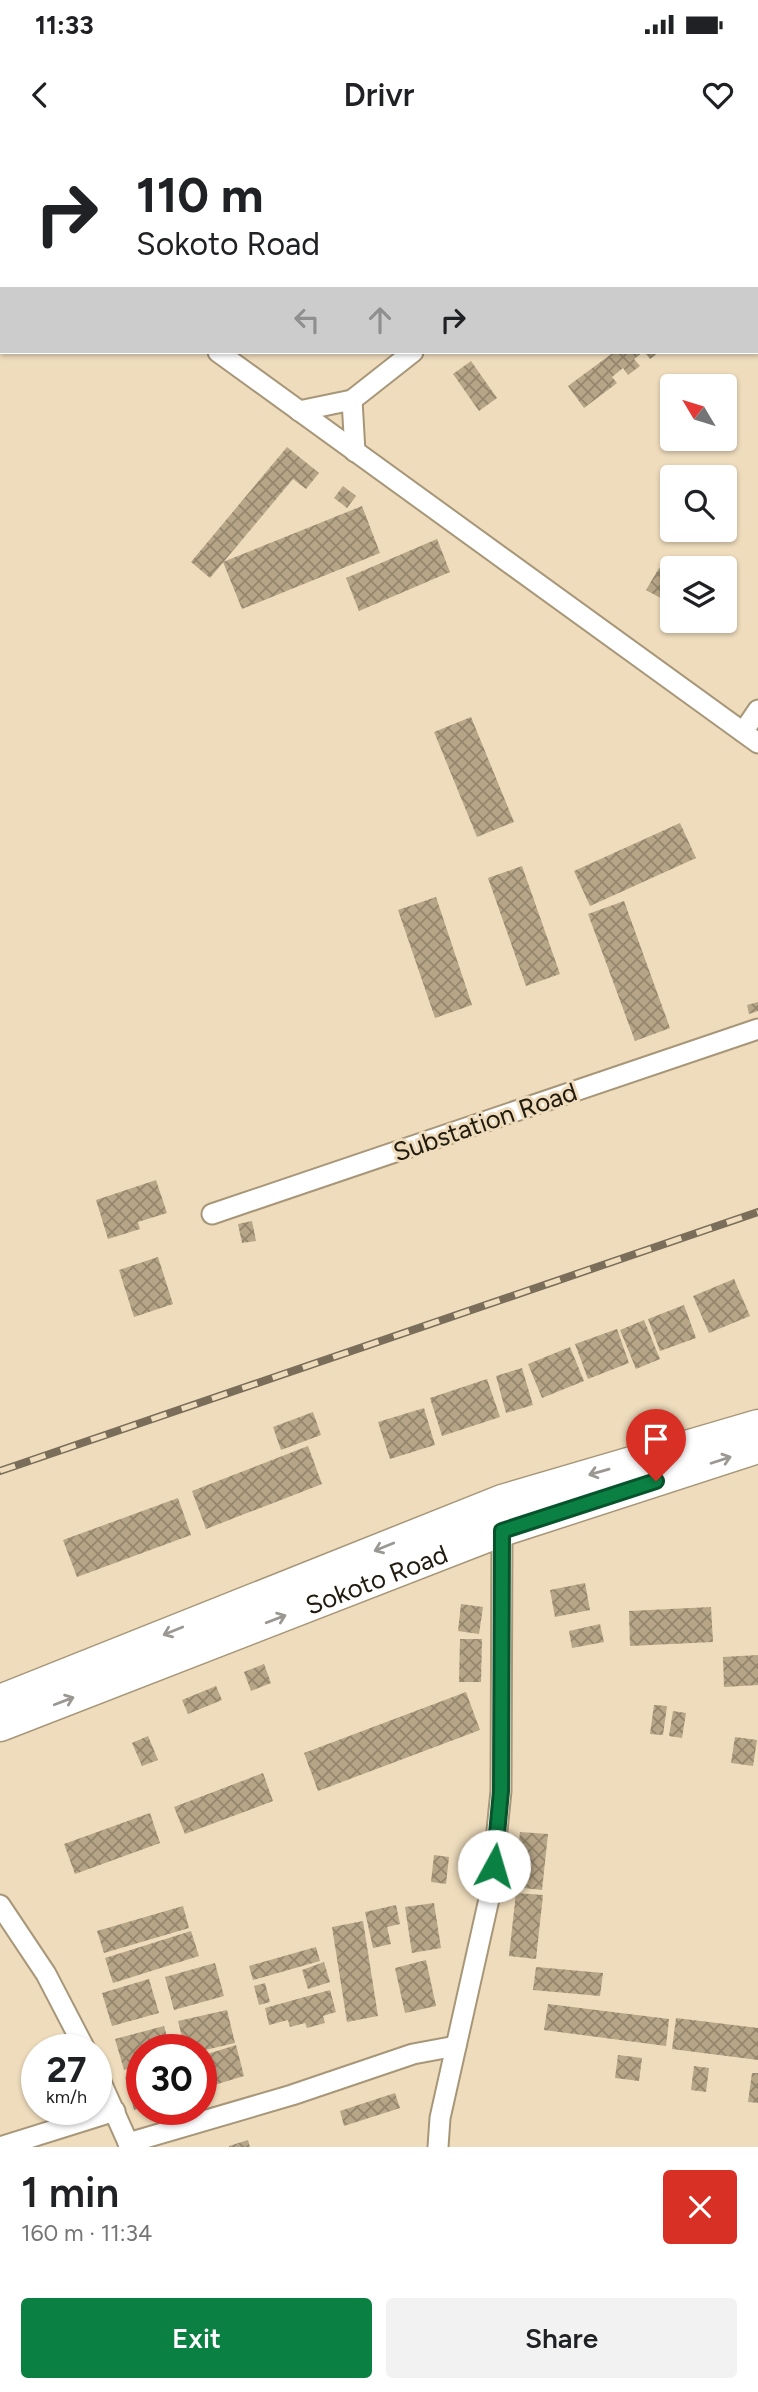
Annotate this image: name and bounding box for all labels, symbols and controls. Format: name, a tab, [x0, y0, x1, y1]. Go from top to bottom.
text: 11:33	[35, 9, 94, 41]
icon: back	[21, 76, 59, 114]
text: Drivr	[344, 76, 414, 114]
icon: heart	[699, 76, 737, 114]
text: 110 m	[136, 165, 264, 224]
icon: right	[21, 168, 112, 259]
text: Sokoto Road	[136, 225, 320, 263]
icon: left	[288, 301, 326, 339]
icon: ahead	[361, 301, 399, 339]
icon: right	[434, 301, 472, 339]
north arrow	[660, 374, 737, 452]
map controls	[660, 374, 737, 633]
button: search	[660, 465, 737, 542]
button: layers	[660, 556, 737, 633]
street label: Substation Road	[389, 1076, 581, 1168]
pin	[626, 1409, 686, 1481]
icon: arrive	[637, 1420, 675, 1458]
one-way arrow	[709, 1453, 731, 1465]
one-way arrow	[588, 1466, 610, 1479]
street label: Sokoto Road	[301, 1538, 452, 1622]
one-way arrow	[374, 1542, 396, 1555]
one-way arrow	[264, 1611, 286, 1624]
one-way arrow	[162, 1626, 184, 1639]
one-way arrow	[52, 1694, 74, 1706]
position arrow	[457, 1829, 531, 1903]
speed limit sign: 30	[126, 2034, 217, 2125]
text: 27	[47, 2049, 86, 2091]
text: km/h	[46, 2086, 87, 2108]
text: 1 min	[21, 2167, 119, 2218]
button: close	[663, 2170, 737, 2244]
text: 160 m · 11:34	[21, 2219, 152, 2247]
button: Exit	[21, 2298, 372, 2378]
button: Share	[386, 2298, 737, 2378]

